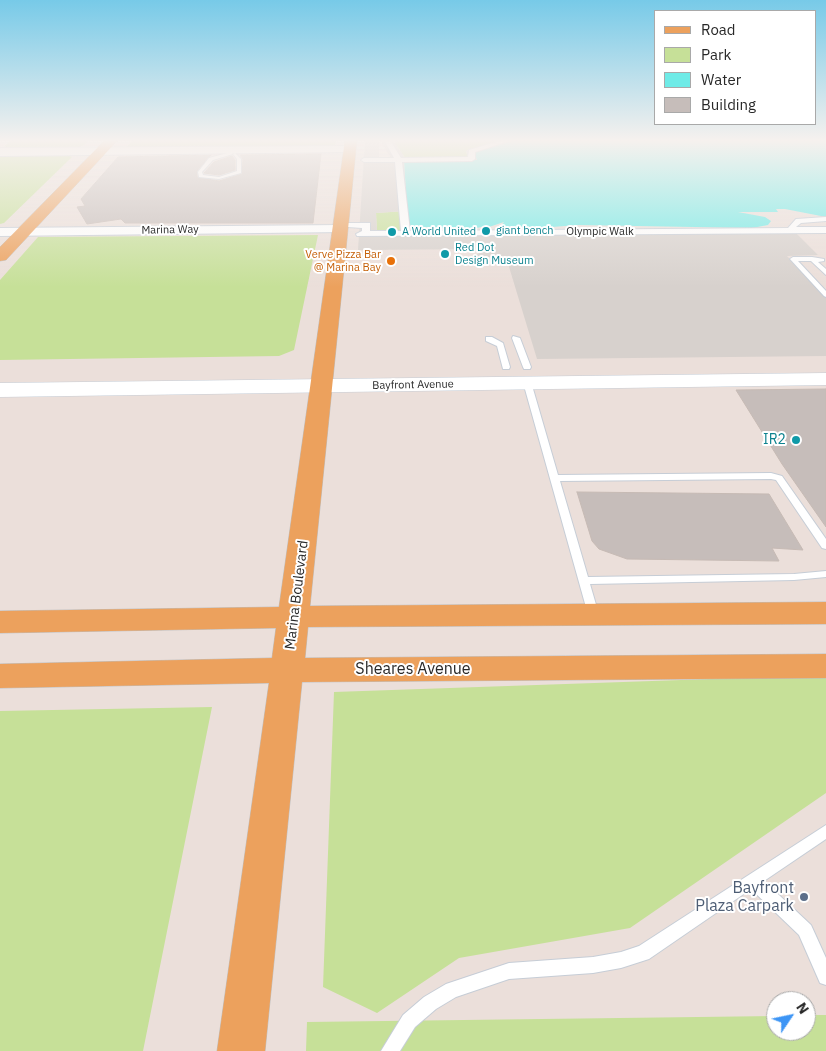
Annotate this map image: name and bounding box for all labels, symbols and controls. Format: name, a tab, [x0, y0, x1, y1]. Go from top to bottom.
legend	[654, 10, 816, 125]
text: Road	[701, 20, 736, 39]
text: Park	[701, 45, 731, 64]
text: Water	[701, 70, 741, 89]
text: Building	[701, 95, 756, 114]
street label: Marina Way	[141, 223, 199, 237]
place label: giant bench	[496, 224, 554, 238]
place label: A World United	[402, 225, 476, 239]
marker: giant bench	[480, 225, 492, 237]
street label: Olympic Walk	[566, 225, 634, 239]
marker: A World United	[386, 226, 398, 238]
place label: Red Dot Design Museum	[455, 241, 534, 267]
place label: Verve Pizza Bar @ Marina Bay	[305, 248, 381, 274]
marker: Red Dot Design Museum	[439, 248, 451, 260]
marker: Verve Pizza Bar @ Marina Bay	[385, 255, 397, 267]
street label: Bayfront Avenue	[372, 378, 454, 392]
place label: IR2	[763, 432, 786, 448]
marker: IR2	[790, 434, 802, 446]
street label: Marina Boulevard	[282, 539, 312, 651]
street label: Sheares Avenue	[355, 659, 471, 679]
place label: Bayfront Plaza Carpark	[695, 878, 794, 916]
marker: Bayfront Plaza Carpark	[798, 891, 810, 903]
north arrow	[766, 991, 816, 1041]
text: N	[792, 999, 813, 1017]

